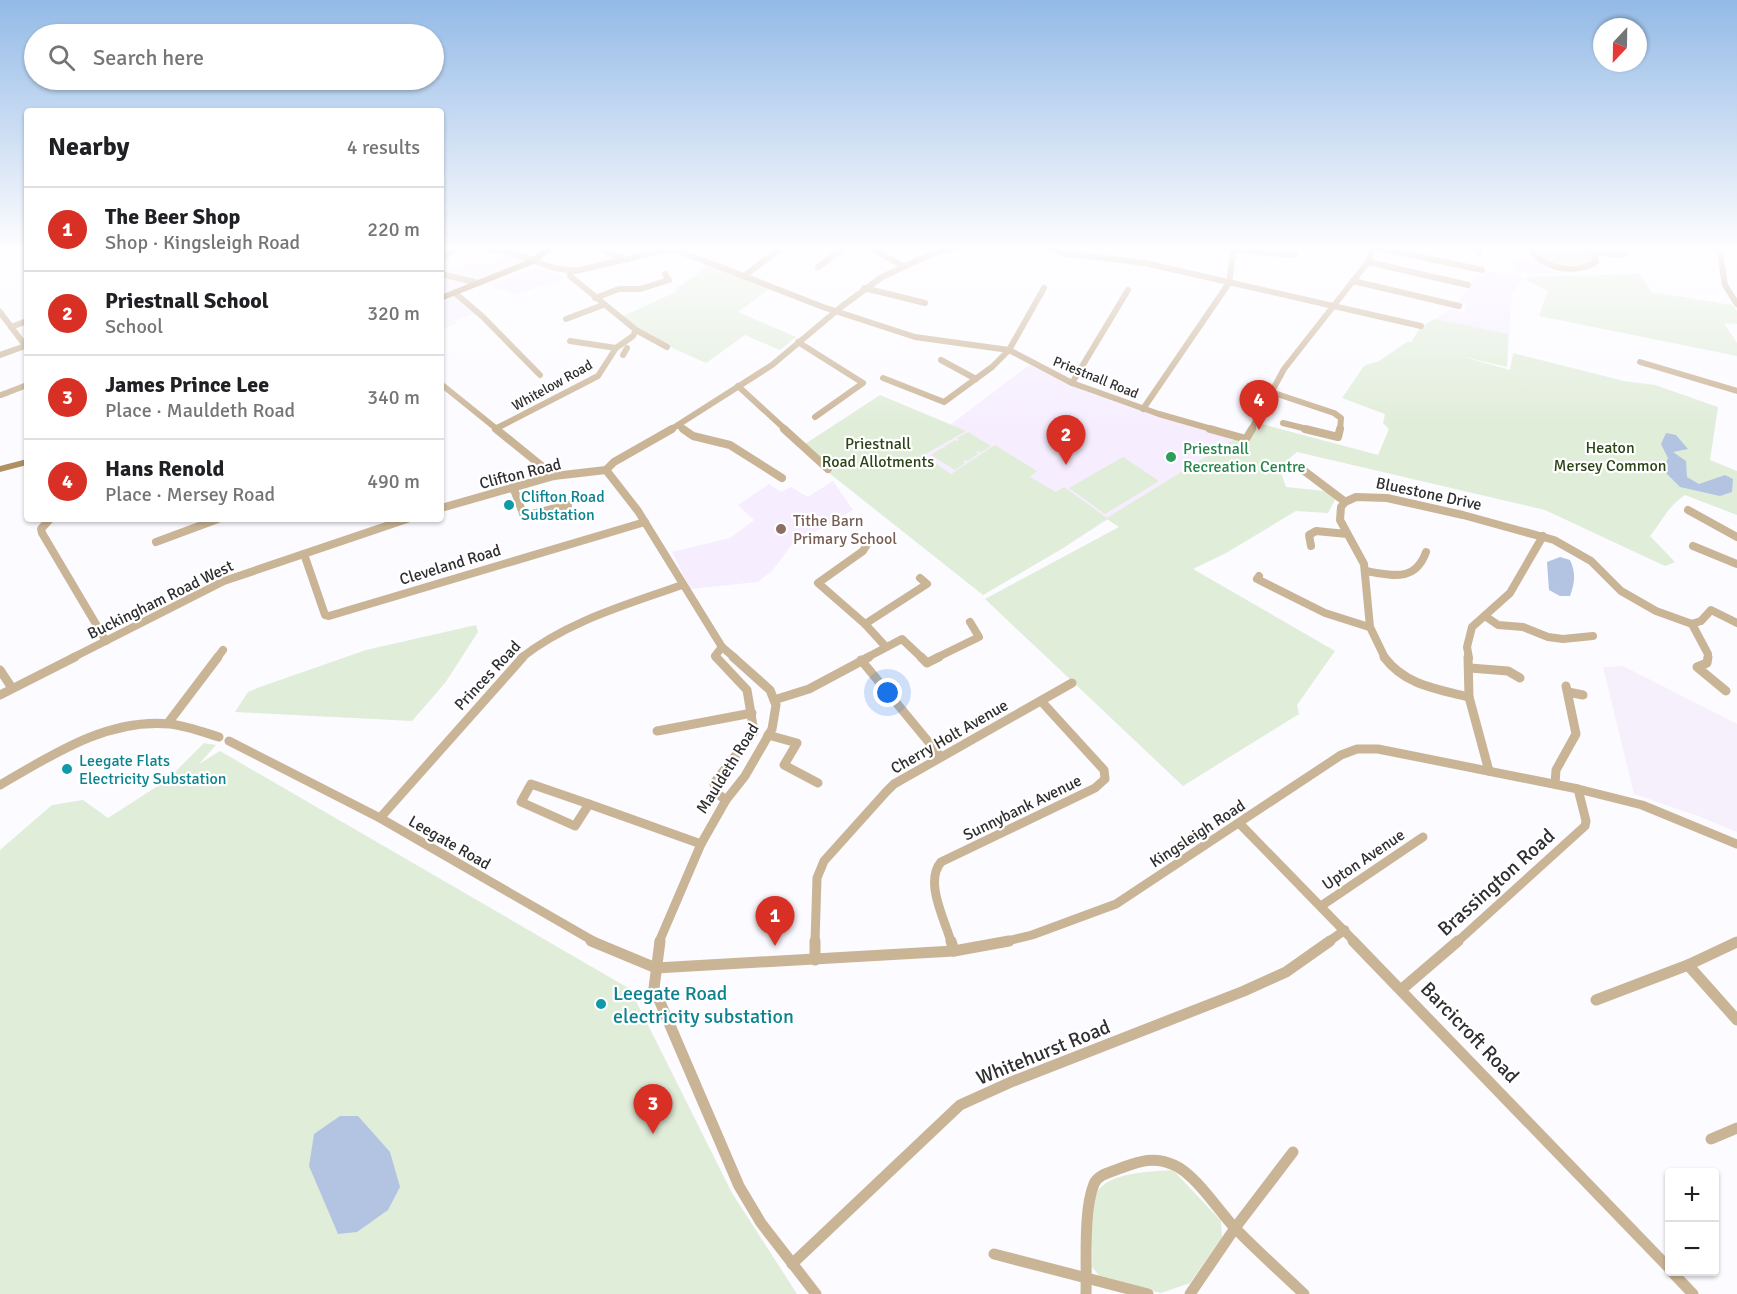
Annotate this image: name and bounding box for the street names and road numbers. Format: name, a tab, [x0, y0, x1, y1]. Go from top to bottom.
street label: Priestnall Road	[1051, 353, 1141, 402]
street label: Whitelow Road	[509, 356, 595, 415]
street label: Clifton Road	[477, 454, 563, 494]
street label: Bluestone Drive	[1374, 473, 1484, 515]
street label: Cleveland Road	[397, 540, 503, 590]
street label: Buckingham Road West	[84, 556, 237, 644]
street label: Princes Road	[450, 637, 525, 715]
street label: Cherry Holt Avenue	[887, 695, 1012, 779]
street label: Mauldeth Road	[692, 720, 764, 817]
street label: Sunnybank Avenue	[960, 771, 1085, 845]
street label: Kingsleigh Road	[1146, 796, 1249, 872]
street label: Leegate Road	[405, 811, 494, 874]
street label: Brassington Road	[1433, 823, 1560, 941]
street label: Upton Avenue	[1318, 825, 1409, 895]
street label: Barcicroft Road	[1415, 976, 1524, 1088]
street label: Whitehurst Road	[973, 1014, 1114, 1091]

